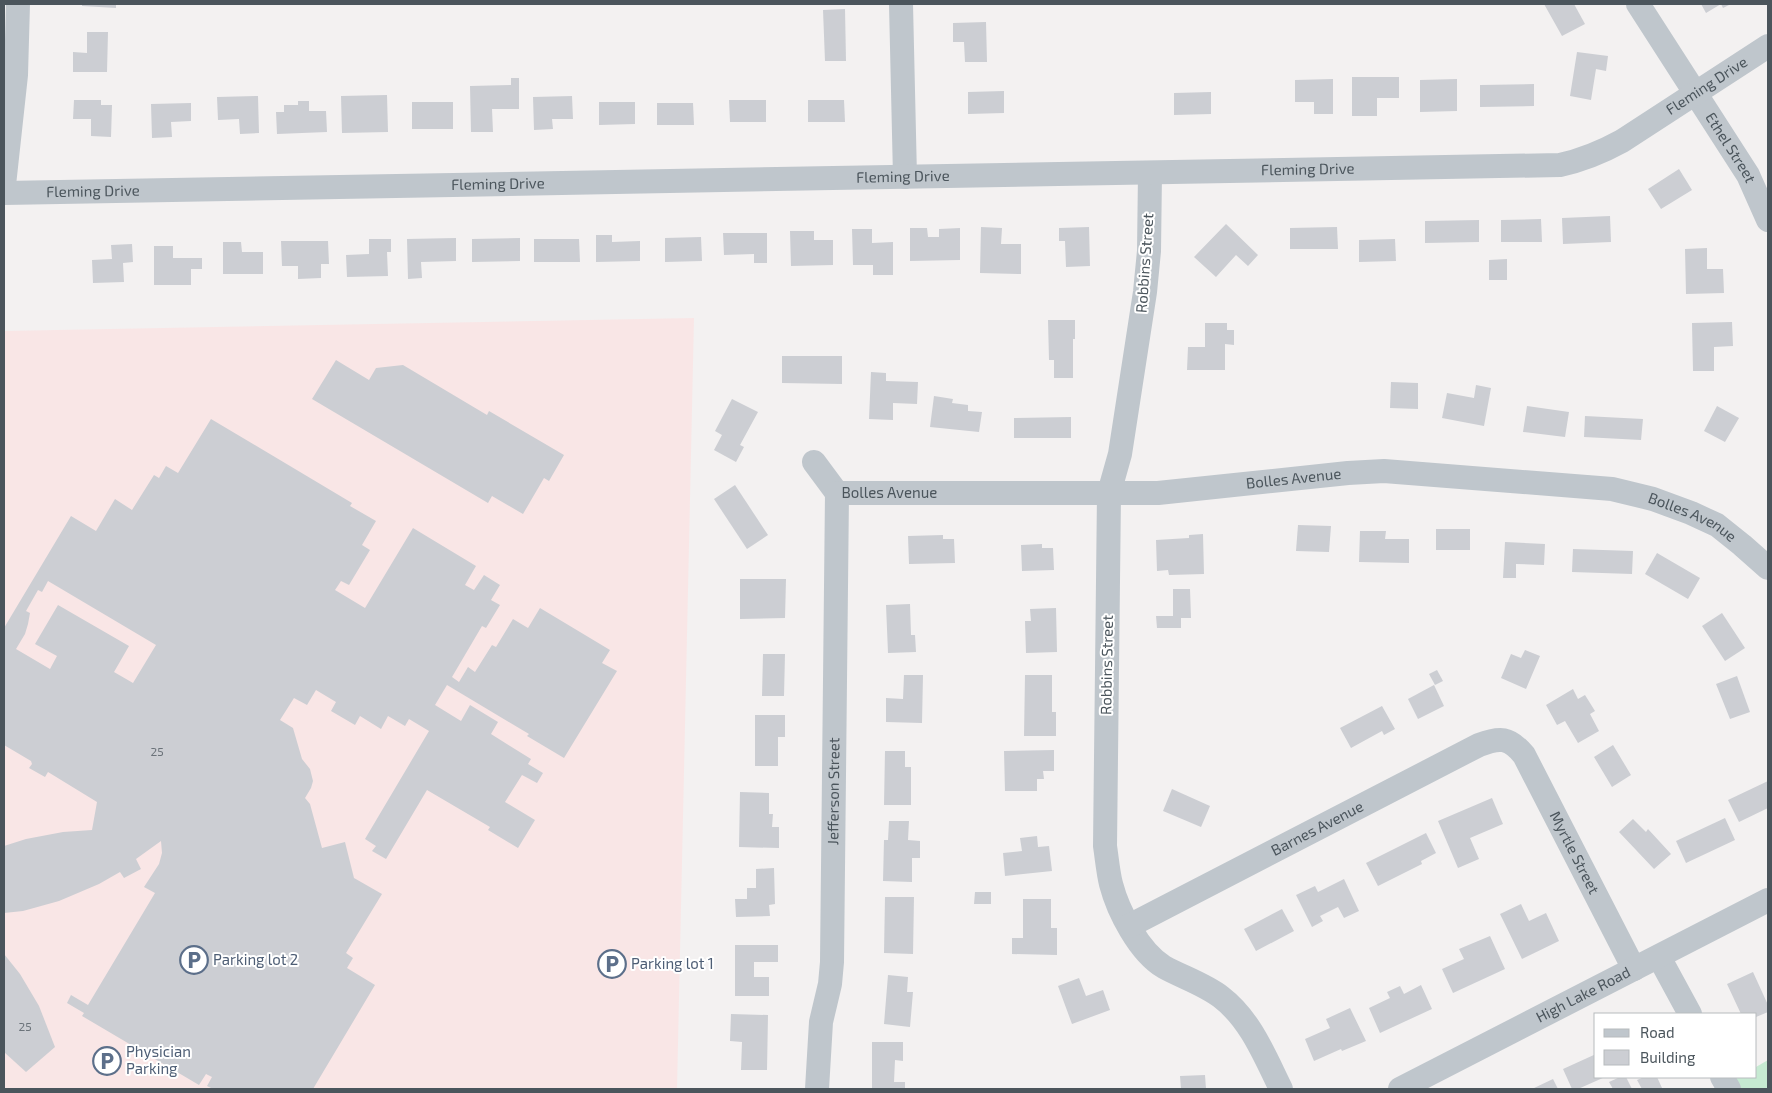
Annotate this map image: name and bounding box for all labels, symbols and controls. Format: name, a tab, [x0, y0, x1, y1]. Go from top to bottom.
street label: Fleming Drive	[1662, 52, 1750, 118]
street label: Ethel Street	[1702, 109, 1760, 186]
street label: Fleming Drive	[1261, 159, 1355, 178]
street label: Fleming Drive	[856, 166, 950, 186]
street label: Fleming Drive	[451, 173, 545, 193]
street label: Fleming Drive	[46, 181, 140, 200]
street label: Robbins Street	[1132, 212, 1156, 313]
street label: Bolles Avenue	[1245, 464, 1342, 492]
street label: Bolles Avenue	[842, 483, 937, 501]
street label: Bolles Avenue	[1646, 488, 1741, 545]
street label: Robbins Street	[1096, 615, 1116, 715]
street label: Jefferson Street	[823, 737, 842, 845]
house number: 25	[150, 744, 164, 758]
street label: Barnes Avenue	[1268, 796, 1366, 859]
street label: Myrtle Street	[1546, 808, 1604, 897]
parking icon: Parking lot 2	[179, 945, 209, 975]
parking icon: Parking lot 1	[597, 949, 627, 979]
place label: Parking lot 2	[213, 950, 298, 968]
place label: Parking lot 1	[631, 954, 714, 972]
street label: High Lake Road	[1533, 962, 1633, 1026]
legend	[1594, 1013, 1757, 1078]
house number: 25	[18, 1019, 32, 1033]
text: Road	[1640, 1023, 1675, 1041]
place label: Physician Parking	[126, 1042, 191, 1077]
parking icon: Physician Parking	[92, 1046, 122, 1076]
text: Building	[1640, 1048, 1696, 1066]

